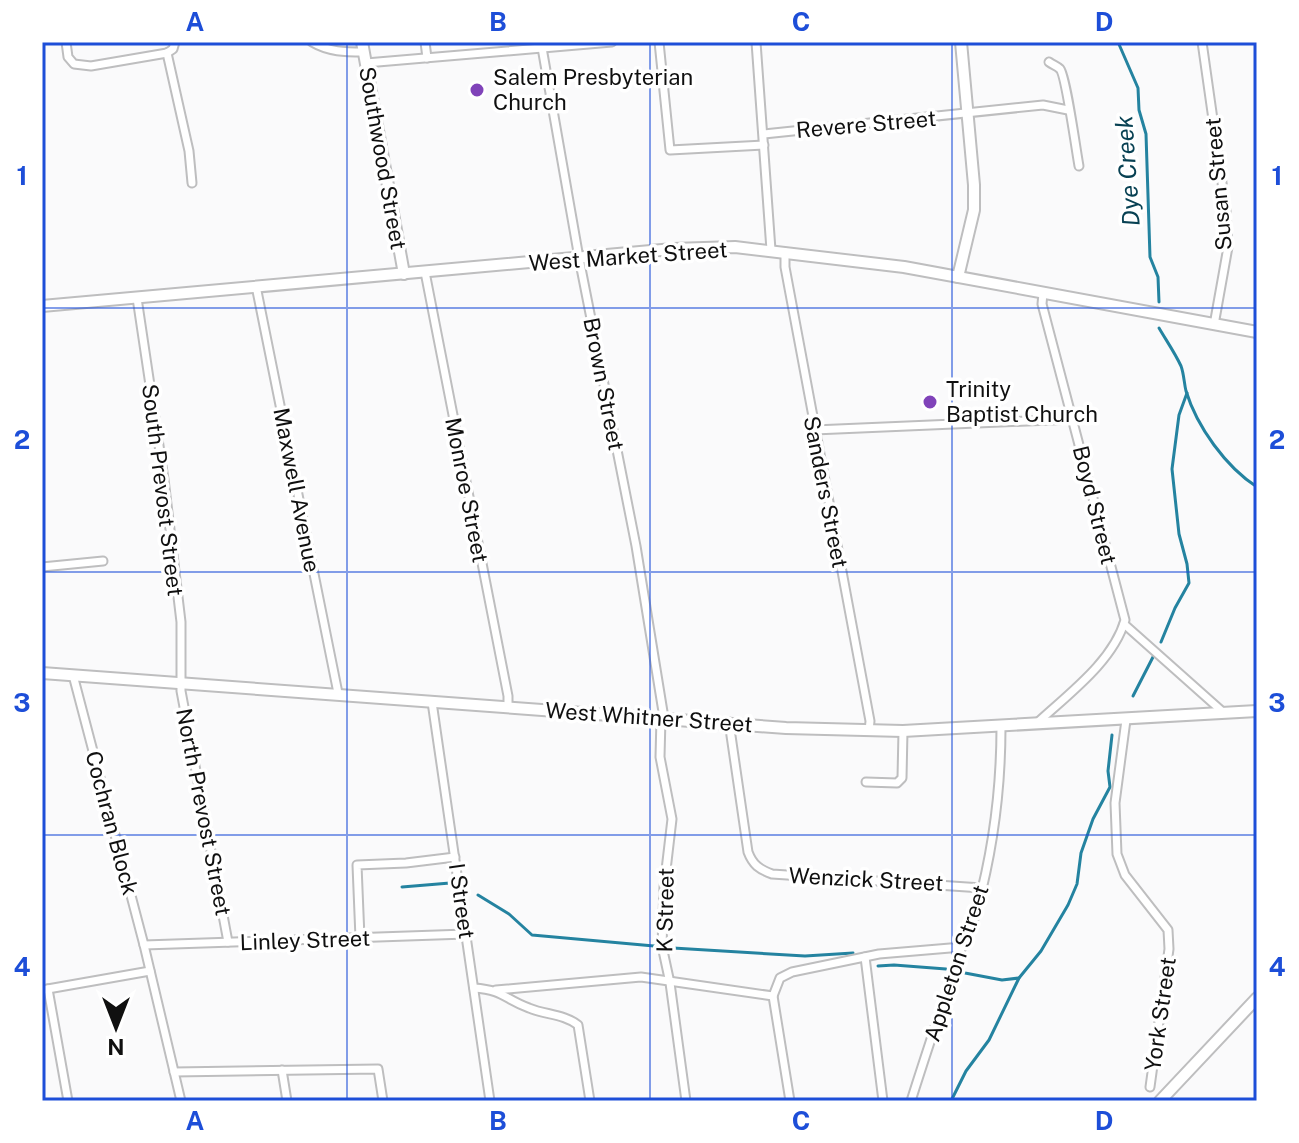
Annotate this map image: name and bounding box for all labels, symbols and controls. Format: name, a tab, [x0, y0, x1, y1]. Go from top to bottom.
text: A	[186, 6, 205, 37]
text: B	[489, 6, 507, 37]
text: C	[792, 6, 810, 37]
text: D	[1095, 6, 1113, 37]
street label: Southwood Street	[354, 64, 412, 252]
place label: Salem Presbyterian Church	[493, 64, 693, 115]
marker: Salem Presbyterian Church	[468, 81, 486, 99]
street label: Revere Street	[795, 105, 937, 143]
water label: Dye Creek	[1109, 115, 1145, 227]
street label: Susan Street	[1199, 117, 1237, 251]
text: 1	[16, 160, 28, 191]
text: 1	[1271, 160, 1283, 191]
street label: West Market Street	[528, 236, 728, 276]
street label: Brown Street	[578, 315, 630, 453]
place label: Trinity Baptist Church	[946, 376, 1098, 427]
street label: South Prevost Street	[137, 382, 189, 598]
marker: Trinity Baptist Church	[921, 393, 939, 411]
street label: Maxwell Avenue	[268, 406, 326, 574]
street label: Sanders Street	[799, 414, 853, 570]
street label: Monroe Street	[440, 415, 494, 565]
text: 2	[14, 424, 30, 455]
text: 2	[1269, 424, 1285, 455]
street label: Boyd Street	[1068, 443, 1122, 567]
text: 3	[13, 687, 31, 718]
text: 3	[1268, 687, 1286, 718]
street label: West Whitner Street	[545, 697, 753, 737]
street label: North Prevost Street	[171, 706, 237, 918]
street label: Cochran Block	[80, 748, 144, 898]
street label: I Street	[444, 862, 480, 940]
street label: Wenzick Street	[788, 862, 944, 896]
street label: K Street	[651, 867, 679, 953]
street label: Appleton Street	[918, 882, 994, 1044]
street label: Linley Street	[239, 925, 371, 955]
text: 4	[13, 951, 31, 982]
text: 4	[1268, 951, 1286, 982]
street label: York Street	[1139, 955, 1181, 1073]
north arrow	[76, 987, 156, 1067]
text: N	[107, 1034, 125, 1060]
text: A	[186, 1105, 205, 1136]
text: B	[489, 1105, 507, 1136]
text: C	[792, 1105, 810, 1136]
text: D	[1095, 1105, 1113, 1136]

